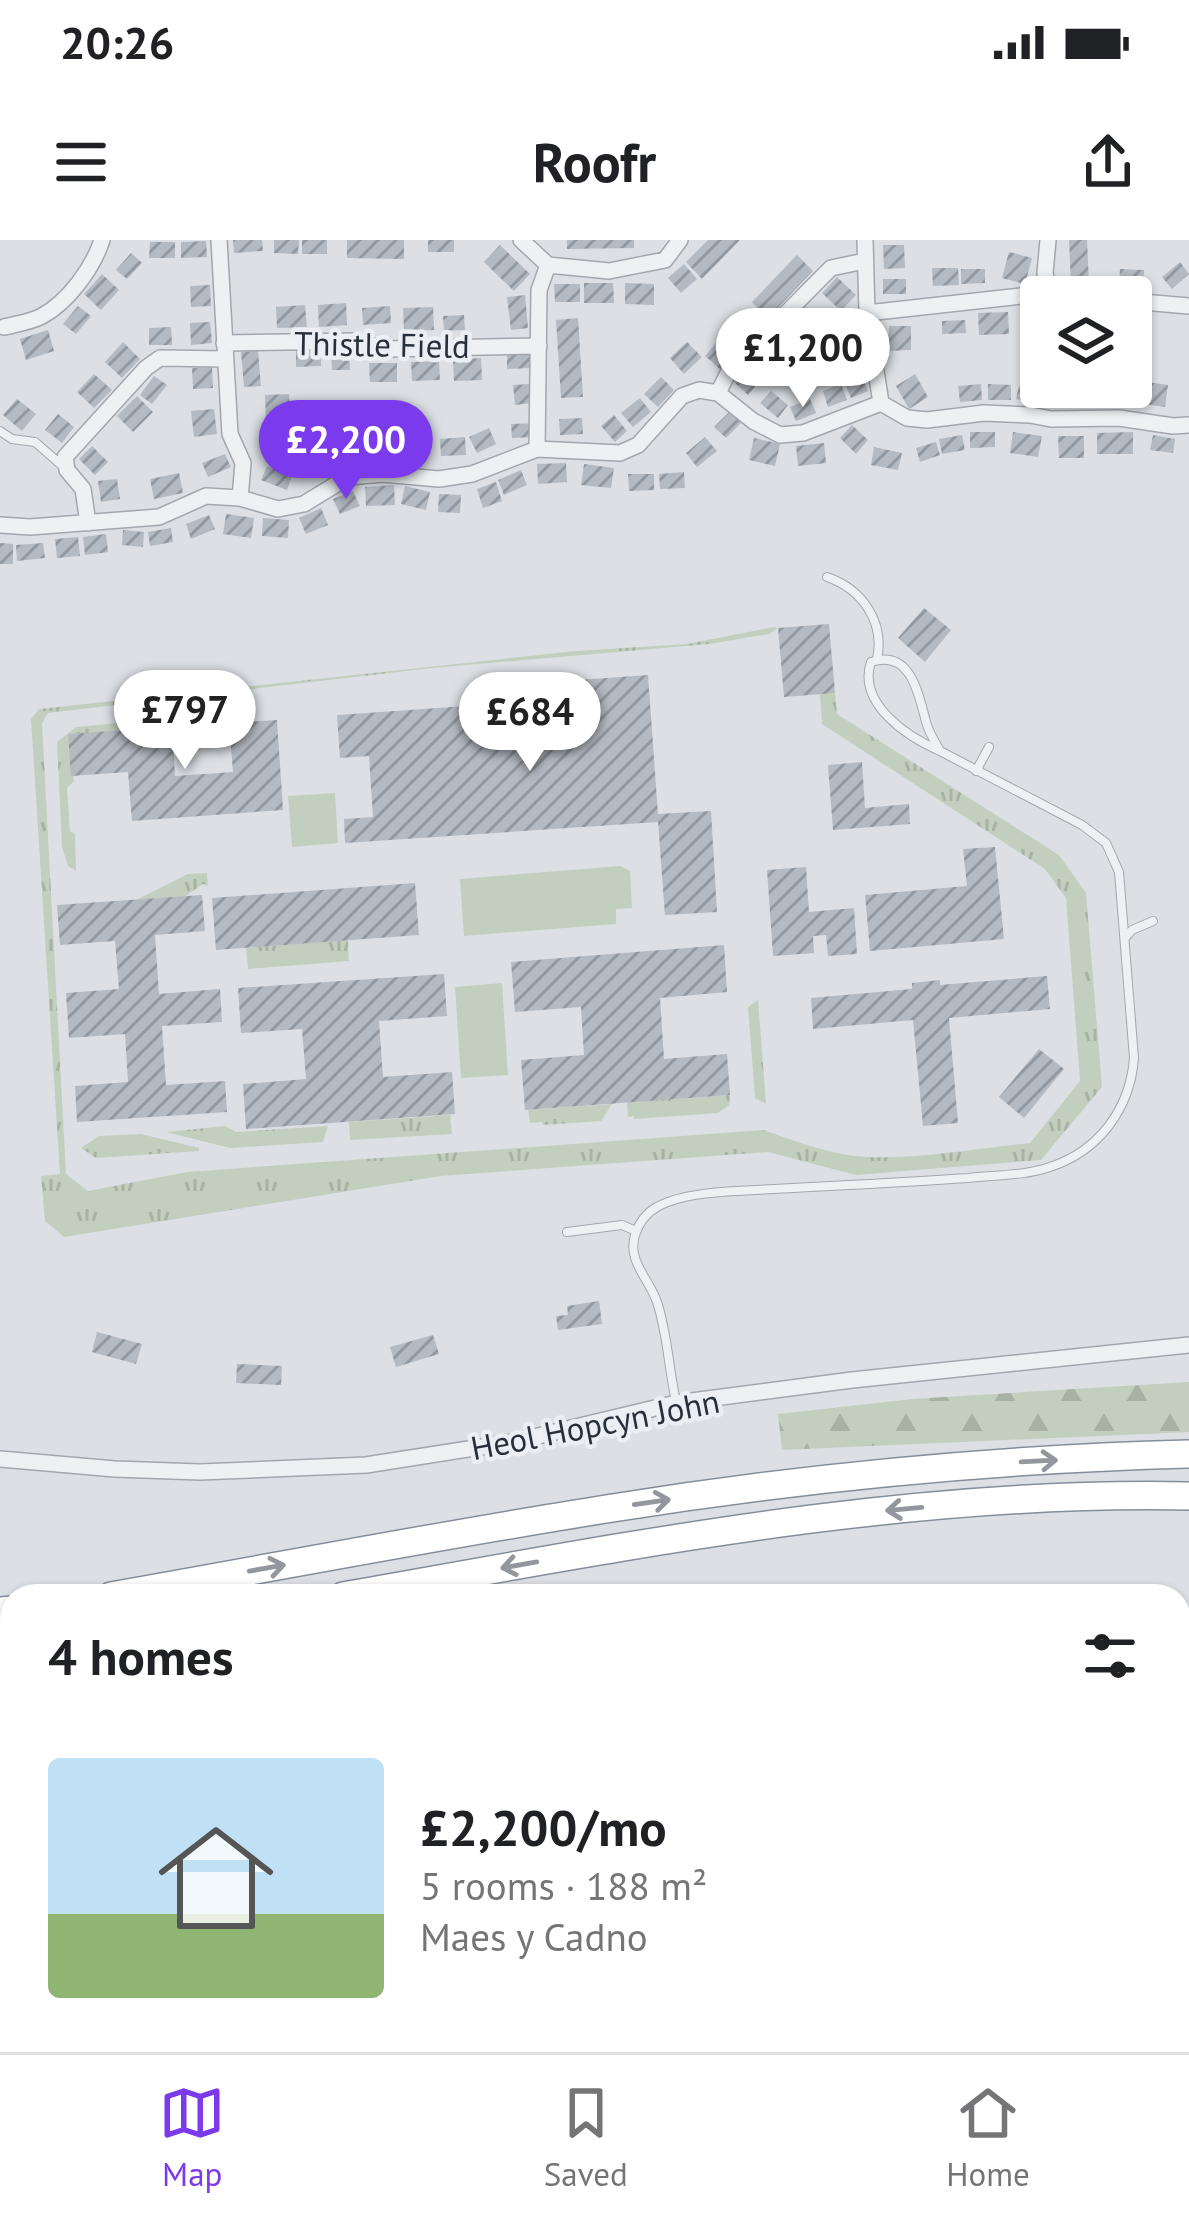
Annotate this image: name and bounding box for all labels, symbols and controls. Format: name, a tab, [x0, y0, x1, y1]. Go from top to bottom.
text: 20:26	[60, 13, 174, 71]
text: Roofr	[533, 127, 656, 197]
icon: menu	[48, 129, 114, 195]
icon: share	[1075, 129, 1141, 195]
map controls	[1020, 276, 1152, 408]
button: layers	[1020, 276, 1152, 408]
pin: £1,200	[705, 308, 901, 410]
street label: Thistle Field	[294, 321, 470, 367]
text: £1,200	[743, 321, 863, 372]
pin: £2,200	[248, 400, 444, 502]
text: £2,200	[286, 413, 406, 464]
pin: £797	[114, 670, 256, 772]
pin: £684	[459, 672, 601, 774]
text: £797	[141, 683, 229, 734]
text: £684	[486, 685, 574, 736]
street label: Heol Hopcyn John	[467, 1379, 723, 1469]
one-way arrow	[1019, 1449, 1058, 1472]
one-way arrow	[631, 1490, 670, 1513]
one-way arrow	[886, 1498, 925, 1521]
one-way arrow	[500, 1555, 539, 1577]
one-way arrow	[247, 1556, 286, 1579]
text: 4 homes	[48, 1623, 234, 1689]
icon: filters	[1077, 1623, 1143, 1689]
text: £2,200/mo	[420, 1794, 667, 1860]
icon: home	[144, 1806, 288, 1950]
text: 5 rooms · 188 m²	[420, 1860, 707, 1911]
text: Maes y Cadno	[420, 1911, 648, 1962]
tab: Map	[159, 2080, 225, 2195]
tab: Saved	[544, 2080, 628, 2195]
tab: Home	[946, 2080, 1030, 2195]

